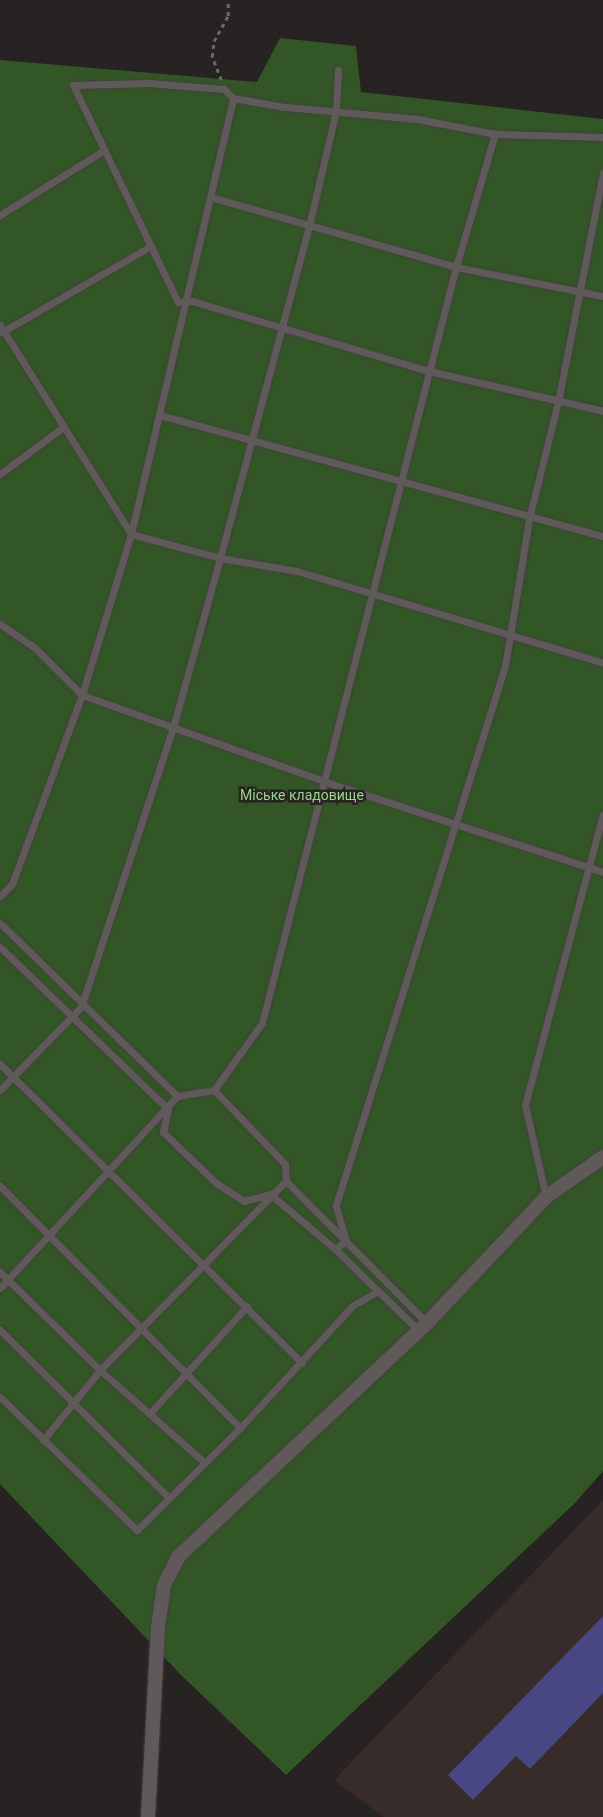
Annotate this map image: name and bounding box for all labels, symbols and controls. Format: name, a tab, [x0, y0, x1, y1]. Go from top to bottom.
park label: Міське кладовище	[240, 787, 364, 803]

